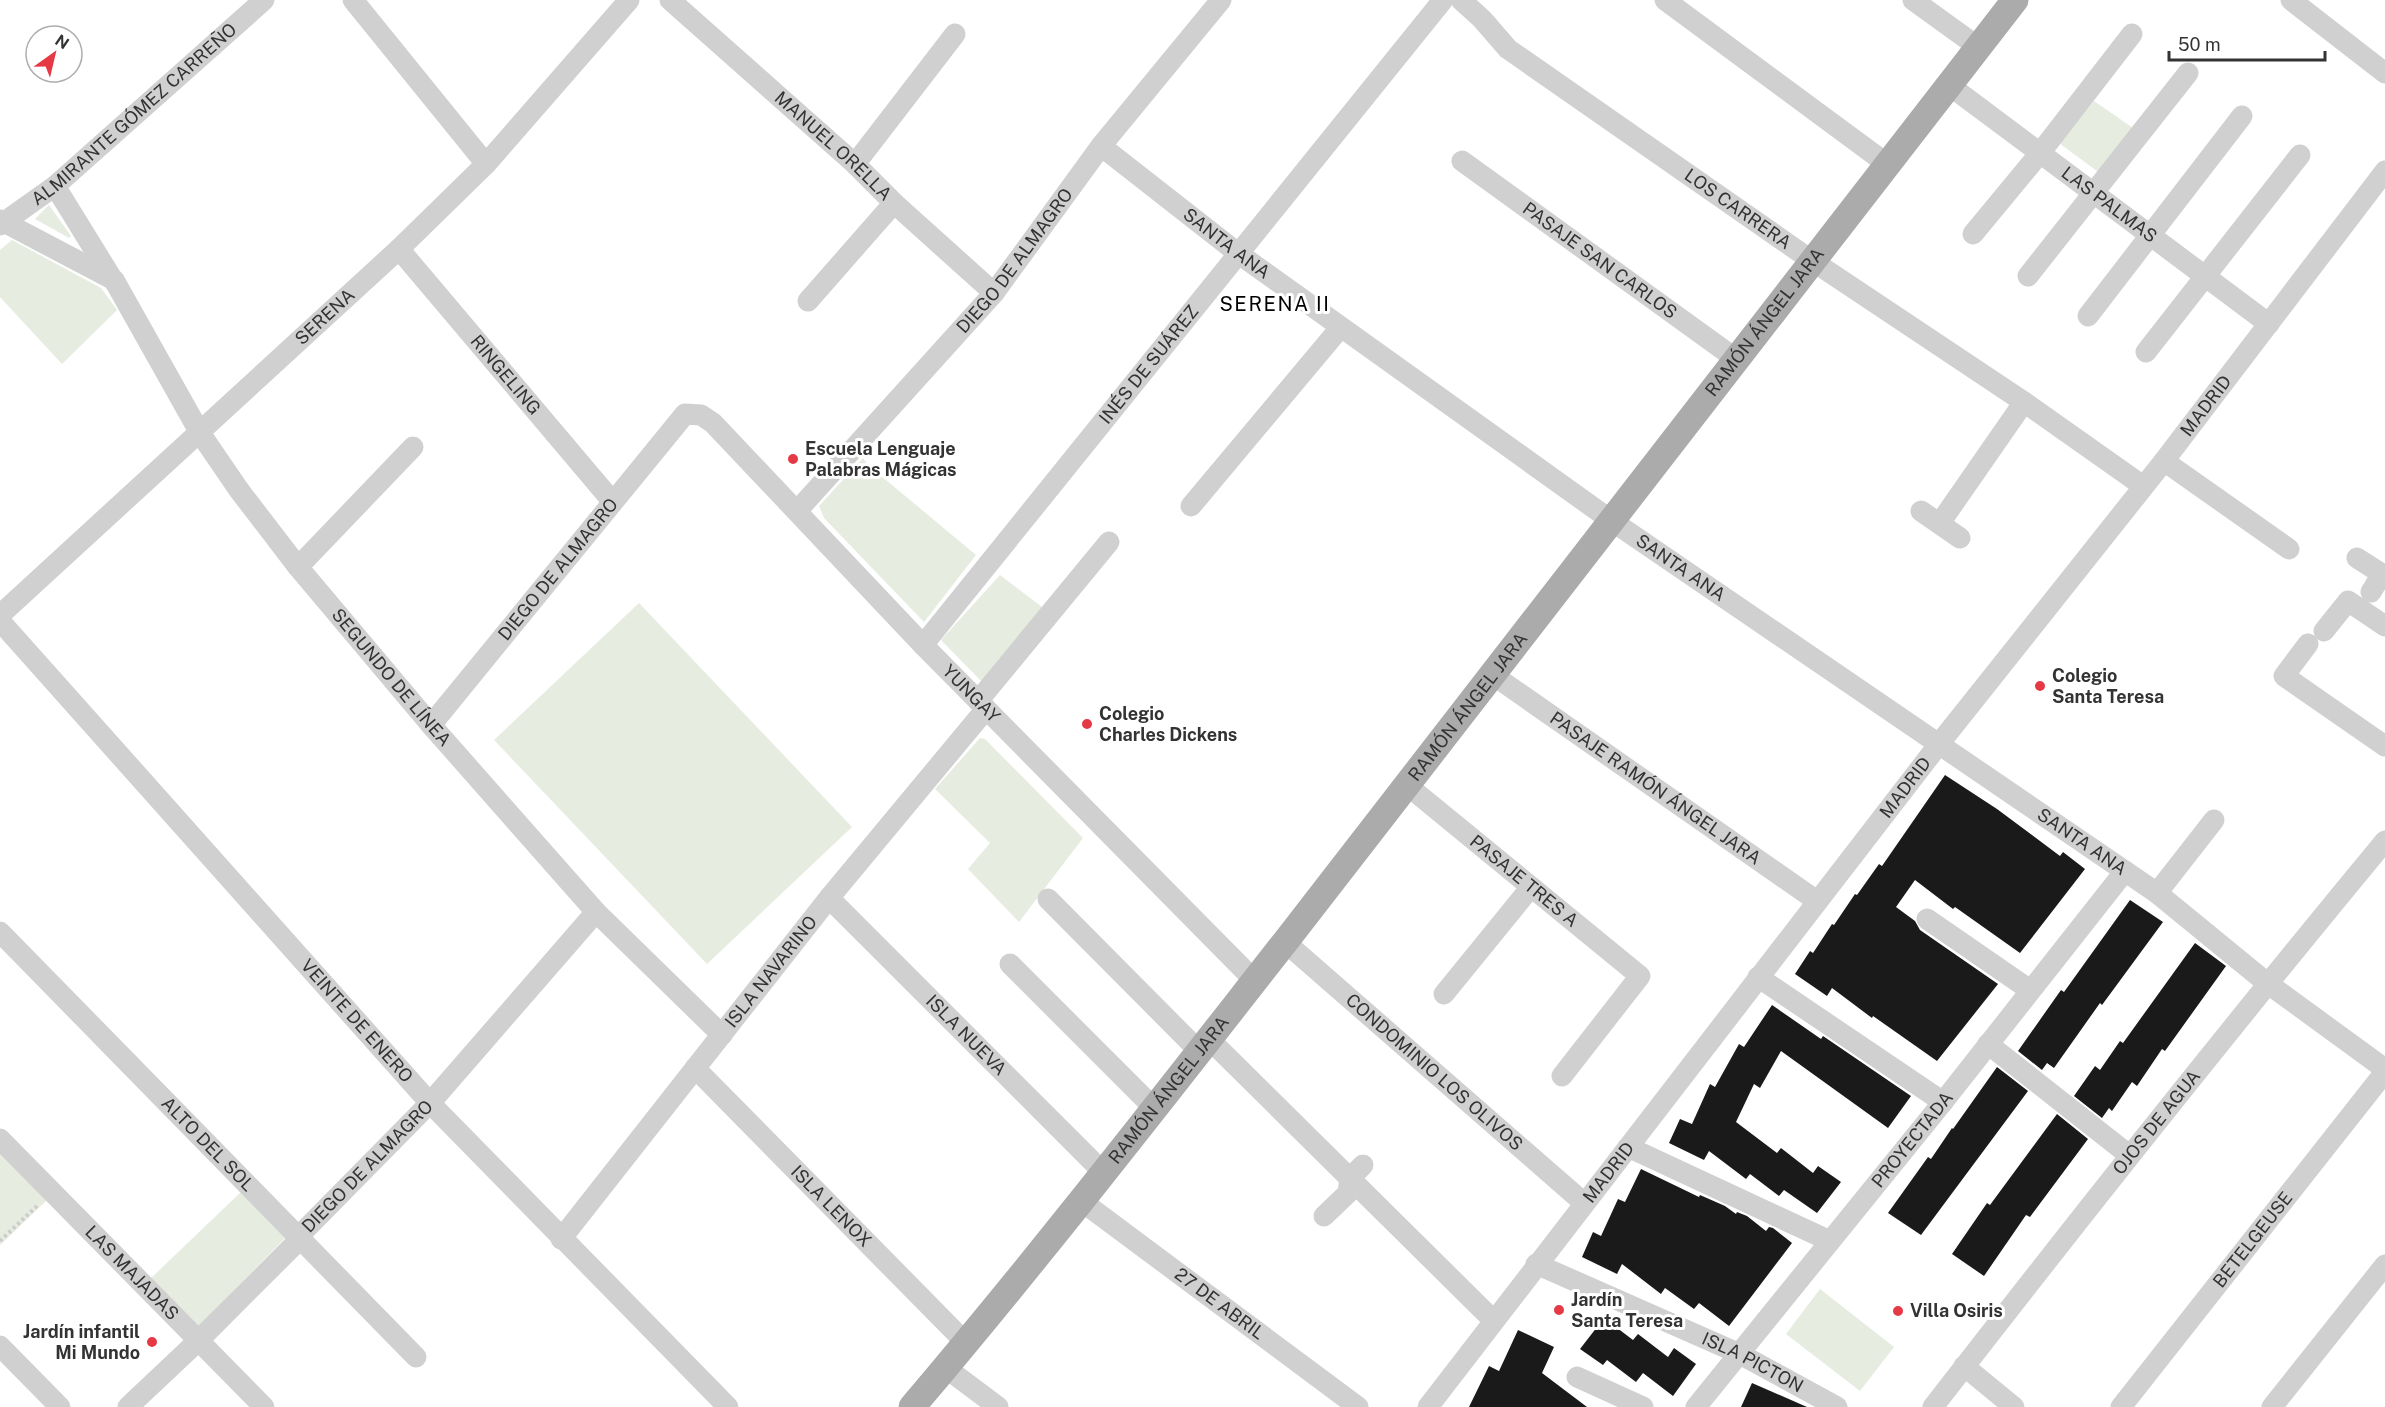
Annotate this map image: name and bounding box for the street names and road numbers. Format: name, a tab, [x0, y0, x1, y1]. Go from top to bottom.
street label: ALMIRANTE GÓMEZ CARREÑO	[26, 19, 240, 209]
street label: MANUEL ORELLA	[771, 87, 897, 205]
street label: LAS PALMAS	[2058, 162, 2161, 247]
street label: LOS CARRERA	[1681, 164, 1796, 253]
street label: DIEGO DE ALMAGRO	[952, 184, 1077, 337]
street label: PASAJE SAN CARLOS	[1519, 197, 1681, 323]
street label: SANTA ANA	[1179, 203, 1274, 283]
street label: RAMÓN ÁNGEL JARA	[1700, 243, 1828, 400]
street label: SERENA	[291, 284, 359, 349]
street label: INÉS DE SUÁREZ	[1095, 301, 1203, 428]
street label: RINGELING	[466, 331, 545, 419]
street label: MADRID	[2176, 371, 2236, 440]
street label: DIEGO DE ALMAGRO	[494, 494, 622, 644]
street label: SANTA ANA	[1632, 530, 1730, 605]
street label: SEGUNDO DE LÍNEA	[328, 604, 456, 750]
street label: RAMÓN ÁNGEL JARA	[1404, 628, 1532, 785]
street label: YUNGAY	[938, 660, 1005, 727]
street label: PASAJE RAMÓN ÁNGEL JARA	[1546, 707, 1765, 869]
street label: MADRID	[1875, 753, 1935, 822]
street label: SANTA ANA	[2034, 804, 2131, 879]
street label: PASAJE TRES A	[1466, 830, 1583, 931]
street label: ISLA NAVARINO	[720, 911, 821, 1031]
street label: VEINTE DE ENERO	[297, 955, 418, 1086]
street label: CONDOMINIO LOS OLIVOS	[1342, 989, 1527, 1155]
street label: ISLA NUEVA	[922, 990, 1011, 1080]
street label: RAMÓN ÁNGEL JARA	[1104, 1012, 1233, 1168]
street label: OJOS DE AGUA	[2108, 1065, 2204, 1179]
street label: PROYECTADA	[1867, 1087, 1957, 1191]
street label: ALTO DEL SOL	[157, 1092, 259, 1195]
street label: DIEGO DE ALMAGRO	[297, 1096, 437, 1237]
street label: MADRID	[1578, 1138, 1638, 1207]
street label: ISLA LENOX	[787, 1161, 876, 1251]
street label: BETELGEUSE	[2208, 1187, 2297, 1291]
street label: LAS MAJADAS	[81, 1221, 183, 1324]
street label: 27 DE ABRIL	[1171, 1263, 1269, 1344]
street label: ISLA PICTON	[1699, 1328, 1807, 1397]

